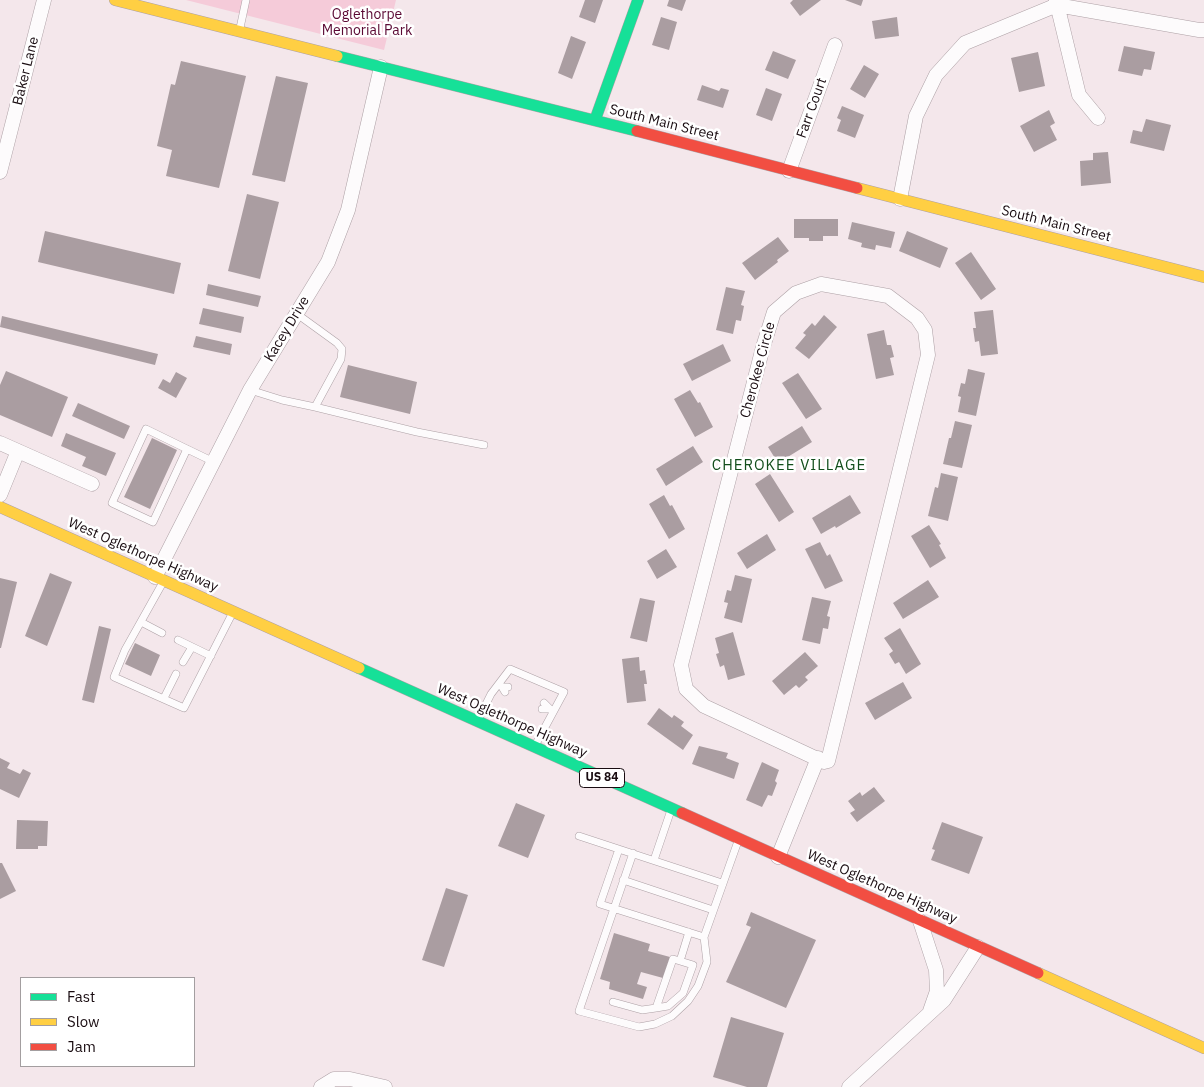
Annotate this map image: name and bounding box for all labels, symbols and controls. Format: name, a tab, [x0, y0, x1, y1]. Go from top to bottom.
park label: Oglethorpe Memorial Park	[322, 7, 412, 40]
street label: Baker Lane	[9, 35, 43, 107]
street label: Farr Court	[793, 76, 831, 140]
street label: South Main Street	[608, 101, 720, 145]
street label: South Main Street	[1000, 202, 1112, 246]
street label: Kacey Drive	[261, 293, 313, 365]
street label: Cherokee Circle	[737, 320, 779, 420]
district label: CHEROKEE VILLAGE	[710, 457, 868, 475]
street label: West Oglethorpe Highway	[65, 514, 221, 596]
street label: West Oglethorpe Highway	[434, 680, 590, 762]
road number: US 84	[580, 768, 624, 788]
street label: West Oglethorpe Highway	[804, 846, 960, 928]
legend	[20, 977, 195, 1067]
text: Fast	[67, 987, 95, 1006]
text: Slow	[67, 1012, 100, 1031]
text: Jam	[67, 1037, 96, 1056]

